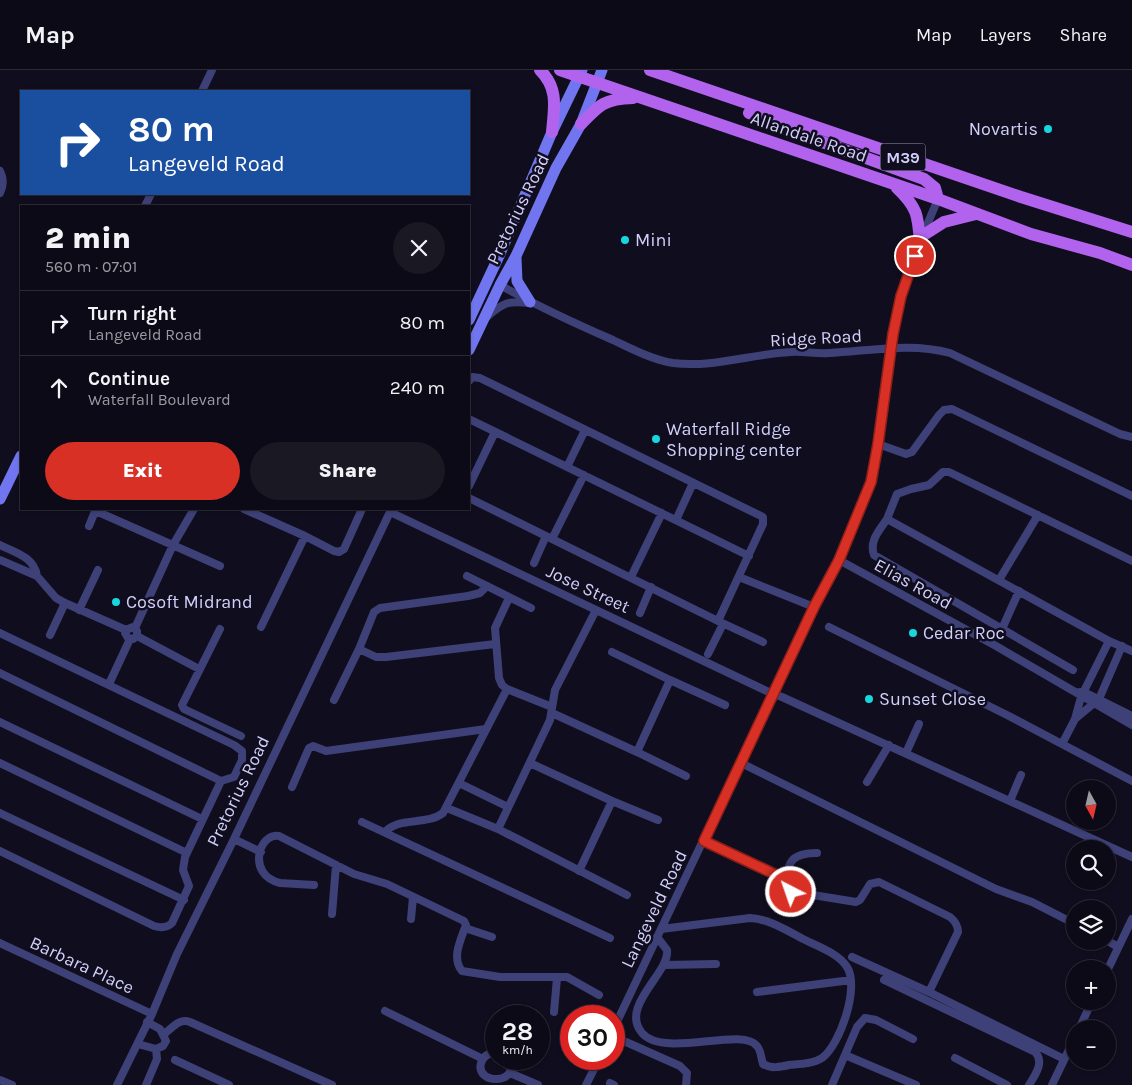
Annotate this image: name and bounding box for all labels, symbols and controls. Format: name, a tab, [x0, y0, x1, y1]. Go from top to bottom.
text: Map	[25, 21, 75, 49]
text: Map	[916, 24, 952, 46]
text: Layers	[980, 24, 1032, 46]
text: Share	[1060, 24, 1107, 46]
street label: Allandale Road	[748, 107, 870, 167]
text: 80 m	[128, 109, 215, 150]
icon: right	[45, 110, 110, 175]
place label: Novartis	[969, 118, 1038, 140]
marker: Novartis	[1042, 123, 1054, 135]
road number: M39	[880, 144, 926, 170]
street label: Pretorius Road	[482, 150, 554, 268]
text: Langeveld Road	[128, 151, 285, 177]
text: 2 min	[45, 220, 131, 256]
button: close	[393, 222, 445, 274]
place label: Mini	[635, 229, 672, 251]
marker: Mini	[619, 234, 631, 246]
pin	[894, 235, 936, 277]
icon: arrive	[901, 242, 929, 270]
text: 560 m · 07:01	[45, 257, 137, 276]
text: Turn right	[88, 303, 177, 325]
icon: right	[45, 309, 73, 337]
text: 80 m	[400, 312, 445, 334]
text: Langeveld Road	[88, 325, 202, 344]
street label: Ridge Road	[769, 325, 863, 351]
text: Continue	[88, 368, 170, 390]
icon: ahead	[45, 374, 73, 402]
text: 240 m	[390, 377, 445, 399]
text: Waterfall Boulevard	[88, 390, 231, 409]
place label: Waterfall Ridge Shopping center	[666, 418, 802, 461]
marker: Waterfall Ridge Shopping center	[650, 433, 662, 445]
button: Exit	[45, 442, 240, 500]
button: Share	[250, 442, 445, 500]
street label: Elias Road	[870, 554, 956, 614]
street label: Jose Street	[543, 560, 633, 618]
place label: Cosoft Midrand	[126, 591, 253, 613]
marker: Cosoft Midrand	[110, 596, 122, 608]
place label: Cedar Roc	[923, 622, 1005, 644]
marker: Cedar Roc	[907, 627, 919, 639]
place label: Sunset Close	[879, 688, 986, 710]
marker: Sunset Close	[863, 693, 875, 705]
street label: Pretorius Road	[202, 732, 274, 850]
north arrow	[1066, 780, 1116, 830]
map controls	[1066, 780, 1116, 1070]
button: search	[1066, 840, 1116, 890]
street label: Langeveld Road	[616, 847, 692, 971]
position arrow	[764, 865, 816, 917]
button: layers	[1066, 900, 1116, 950]
street label: Barbara Place	[26, 931, 138, 999]
button: +	[1066, 960, 1116, 1010]
speed limit sign: 30	[560, 1005, 625, 1070]
text: 28	[502, 1017, 533, 1046]
button: −	[1066, 1020, 1116, 1070]
text: km/h	[502, 1043, 533, 1057]

